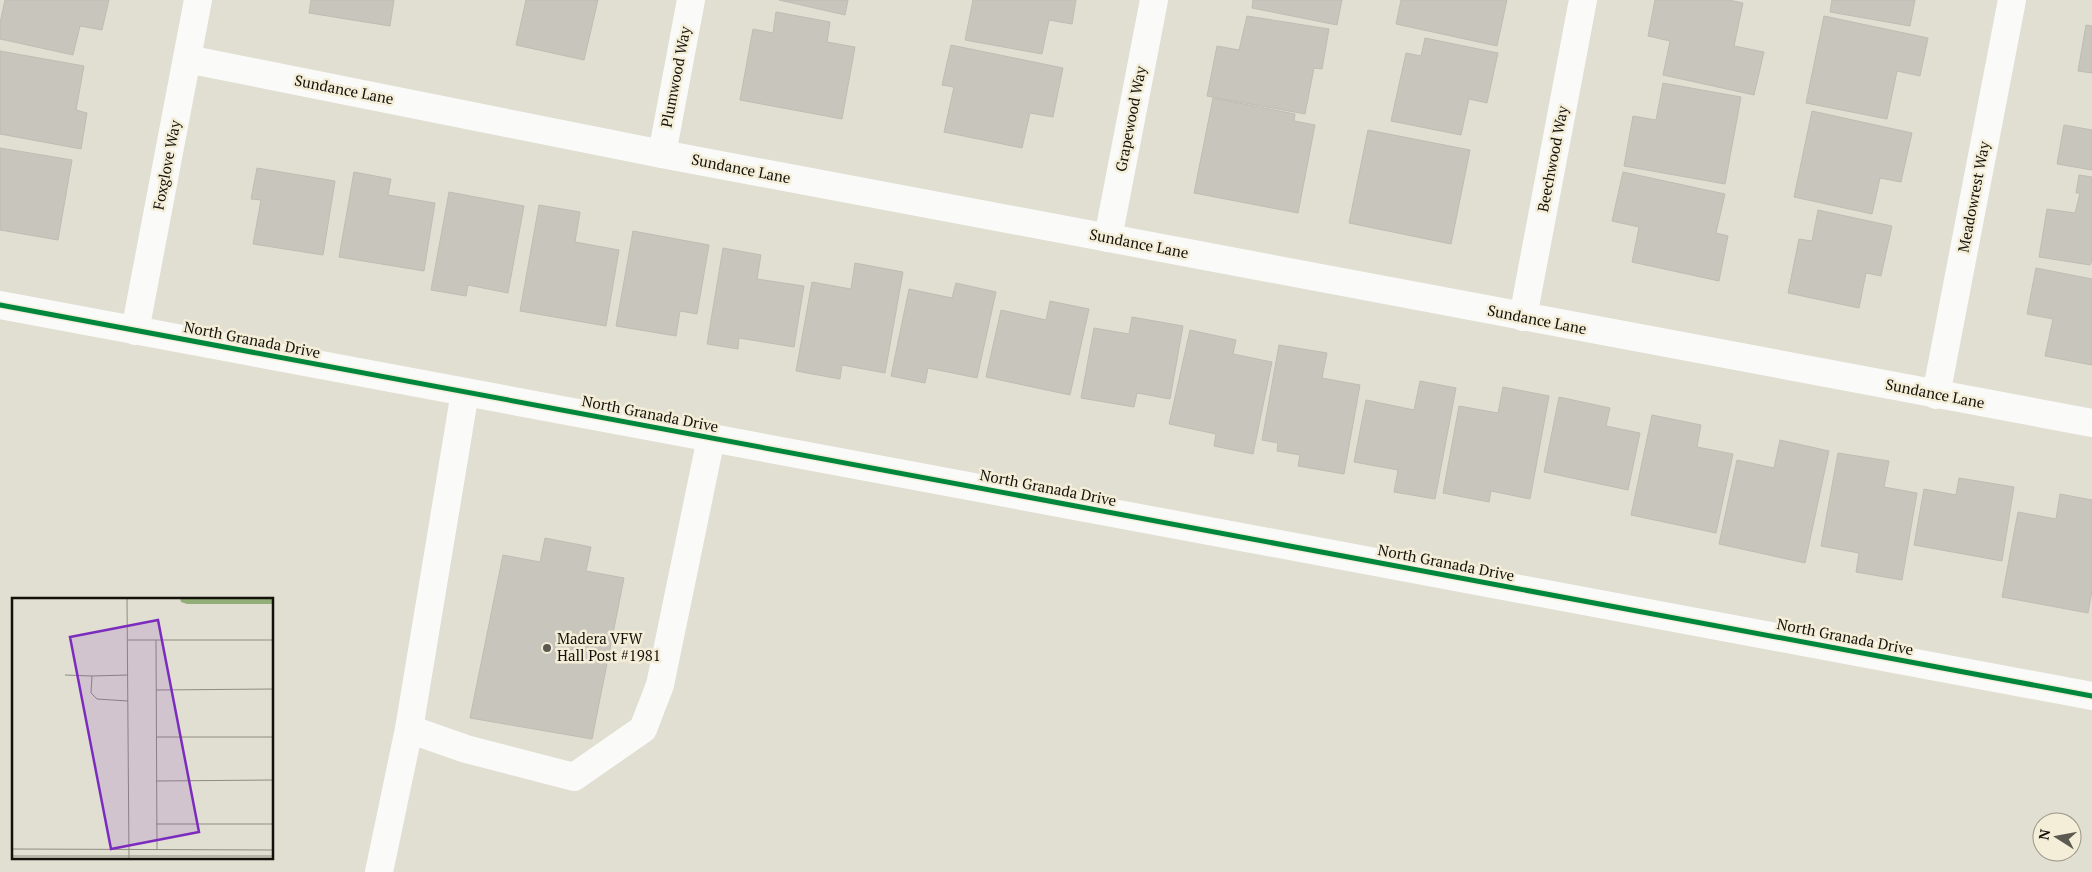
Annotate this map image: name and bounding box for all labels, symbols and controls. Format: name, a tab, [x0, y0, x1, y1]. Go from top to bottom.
street label: Plumwood Way	[655, 24, 695, 129]
street label: Grapewood Way	[1110, 64, 1150, 173]
street label: Sundance Lane	[293, 70, 395, 108]
street label: Beechwood Way	[1532, 104, 1572, 214]
street label: Foxglove Way	[148, 118, 185, 211]
street label: Meadowrest Way	[1952, 139, 1994, 254]
street label: Sundance Lane	[690, 149, 792, 187]
street label: Sundance Lane	[1088, 224, 1190, 262]
street label: Sundance Lane	[1486, 300, 1588, 338]
street label: North Granada Drive	[182, 316, 322, 362]
street label: Sundance Lane	[1884, 374, 1986, 412]
street label: North Granada Drive	[580, 390, 720, 436]
street label: North Granada Drive	[978, 464, 1118, 510]
street label: North Granada Drive	[1376, 539, 1516, 585]
inset map	[12, 598, 274, 860]
street label: North Granada Drive	[1775, 613, 1915, 659]
place label: Madera VFW Hall Post #1981	[557, 628, 661, 665]
marker: Madera VFW Hall Post #1981	[541, 642, 553, 654]
north arrow	[2032, 812, 2082, 862]
text: N	[2033, 827, 2054, 841]

